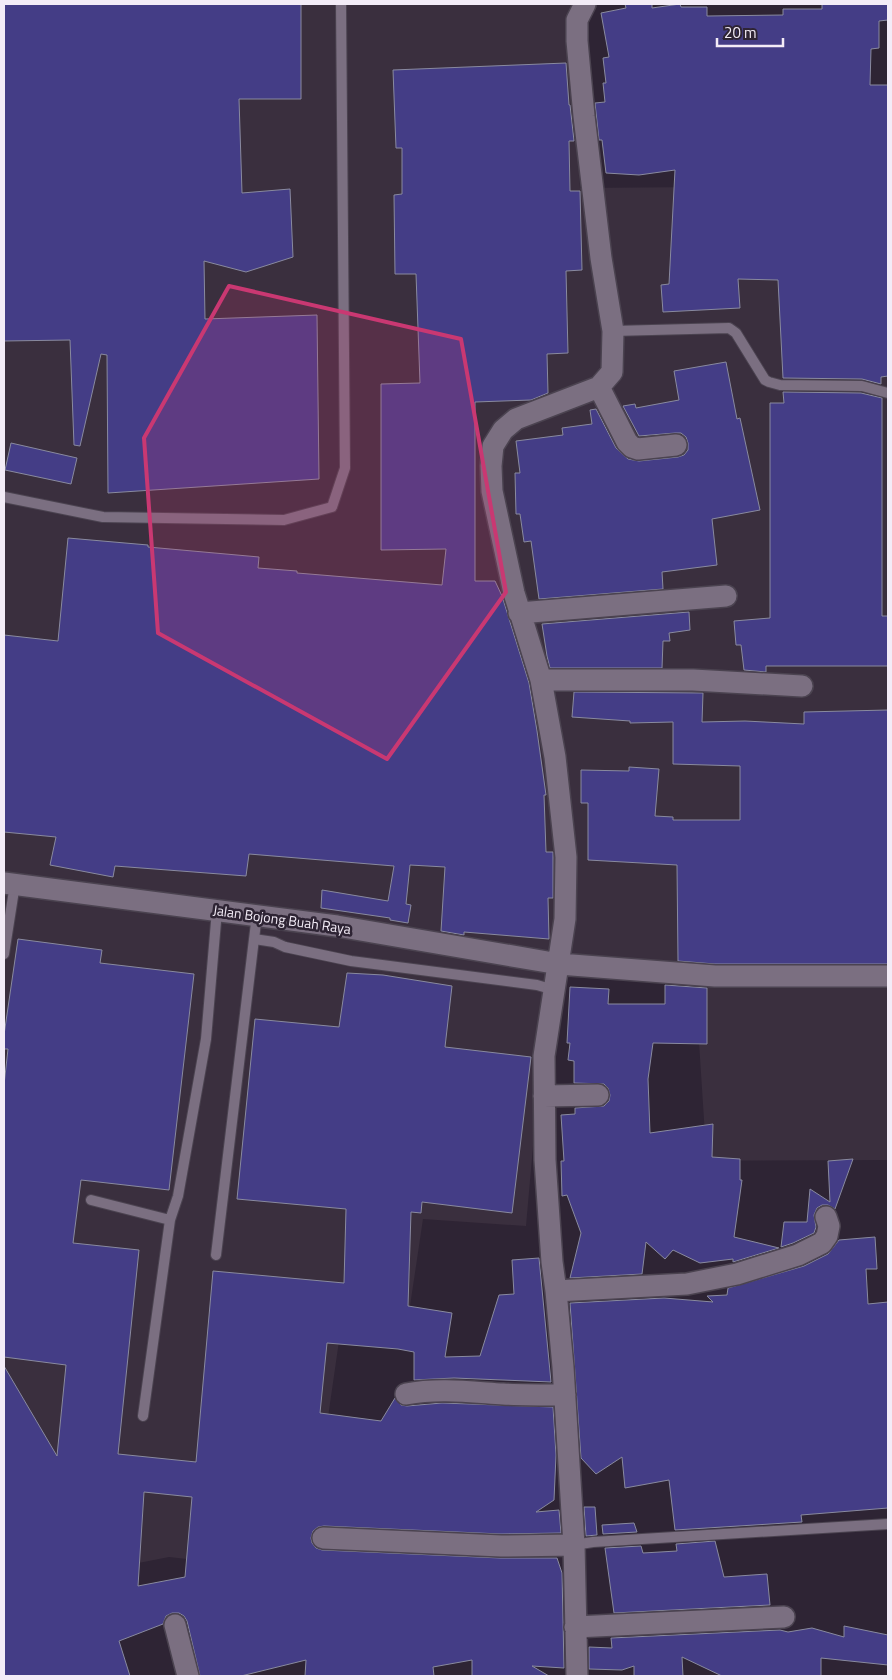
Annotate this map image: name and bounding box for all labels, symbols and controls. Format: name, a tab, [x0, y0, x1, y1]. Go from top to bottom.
scale bar	[717, 15, 783, 47]
text: 20 m	[724, 21, 757, 44]
street label: Jalan Bojong Buah Raya	[212, 899, 352, 939]

